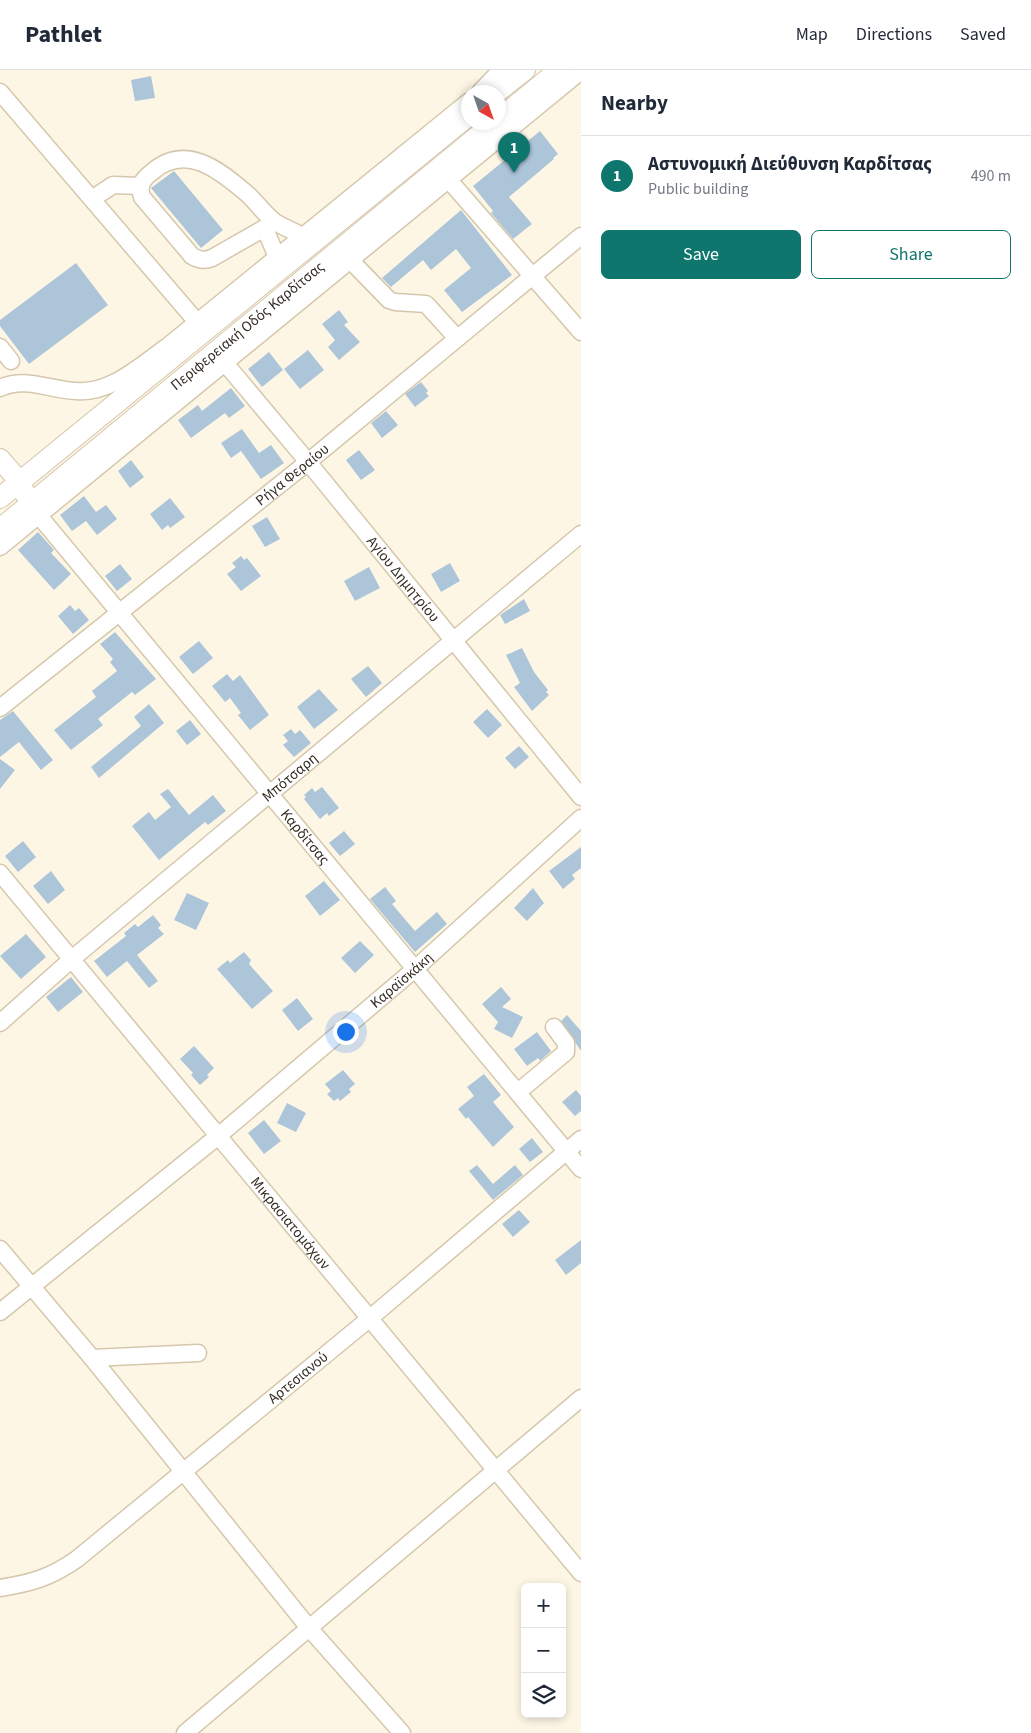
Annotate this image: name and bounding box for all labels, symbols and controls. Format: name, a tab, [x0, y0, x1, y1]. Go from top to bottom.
text: Pathlet	[25, 17, 102, 52]
text: Map	[796, 22, 828, 47]
text: Directions	[856, 22, 932, 47]
text: Saved	[960, 22, 1006, 47]
north arrow	[461, 85, 506, 130]
text: Nearby	[601, 88, 668, 118]
pin: 1	[498, 132, 530, 173]
text: Αστυνομική Διεύθυνση Καρδίτσας	[648, 151, 932, 178]
text: 1	[613, 165, 621, 187]
text: 490 m	[971, 165, 1011, 187]
text: Public building	[648, 178, 748, 200]
button: Save	[601, 230, 801, 279]
button: Share	[811, 230, 1011, 279]
street label: Περιφερειακή Οδός Καρδίτσας	[166, 256, 329, 395]
street label: Ρήγα Φεραίου	[251, 438, 333, 511]
street label: Αγίου Δημητρίου	[362, 531, 445, 626]
street label: Μπότσαρη	[257, 748, 322, 807]
street label: Καρδίτσας	[276, 804, 335, 869]
street label: Καραϊσκάκη	[366, 947, 438, 1013]
your location	[333, 1019, 359, 1045]
street label: Μικρασιατομάχων	[246, 1172, 335, 1274]
street label: Αρτεσιανού	[263, 1346, 332, 1409]
map controls	[521, 1583, 566, 1718]
button: +	[521, 1583, 566, 1628]
button: −	[521, 1628, 566, 1673]
button: layers	[521, 1673, 566, 1718]

